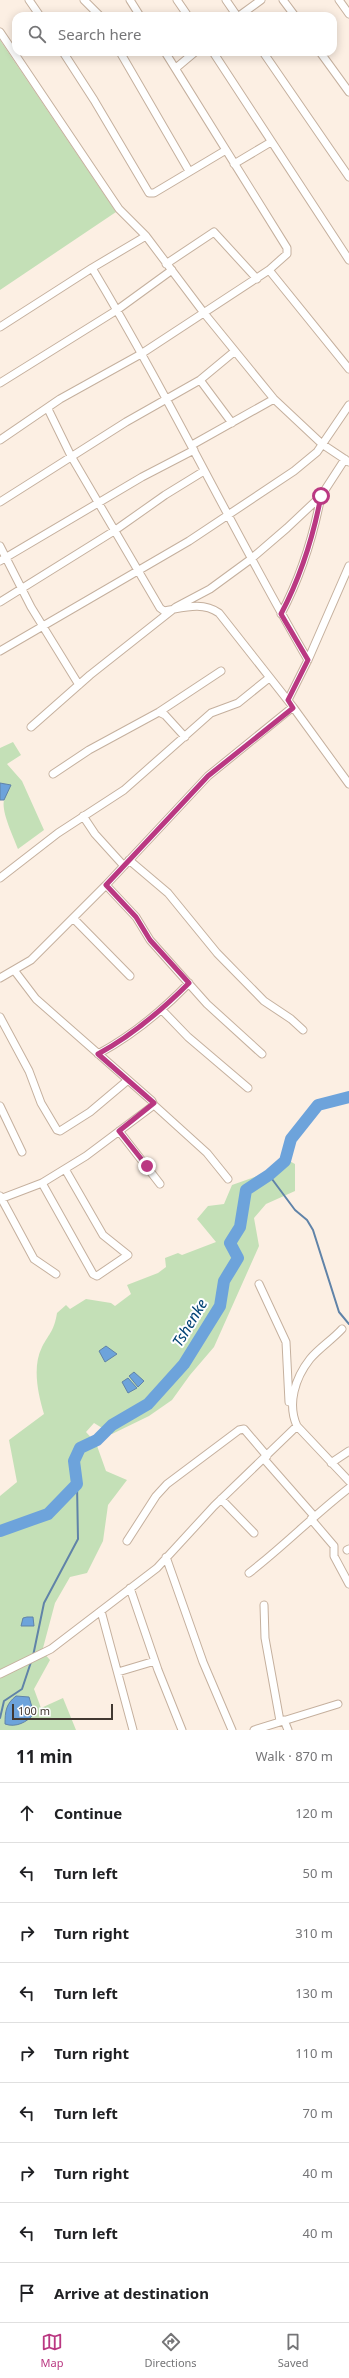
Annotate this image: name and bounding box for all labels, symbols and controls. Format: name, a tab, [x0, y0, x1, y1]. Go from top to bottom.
search box	[12, 12, 337, 56]
icon: search	[26, 23, 48, 45]
text: Search here	[58, 24, 141, 44]
route start	[312, 487, 330, 505]
route end	[138, 1157, 156, 1175]
water label: Tshenke	[167, 1294, 212, 1350]
scale bar	[12, 1702, 113, 1721]
text: 100 m	[18, 1703, 50, 1718]
text: 11 min	[16, 1745, 73, 1768]
text: Walk · 870 m	[255, 1747, 333, 1765]
icon: ahead	[16, 1802, 38, 1824]
text: Continue	[54, 1803, 122, 1823]
text: 120 m	[295, 1804, 333, 1822]
icon: left	[16, 1862, 38, 1884]
text: Turn left	[54, 1863, 118, 1883]
text: 50 m	[303, 1864, 333, 1882]
icon: right	[16, 1922, 38, 1944]
text: Turn right	[54, 1923, 129, 1943]
text: 310 m	[295, 1924, 333, 1942]
icon: left	[16, 1982, 38, 2004]
text: Turn left	[54, 1983, 118, 2003]
text: 130 m	[295, 1984, 333, 2002]
icon: right	[16, 2042, 38, 2064]
text: Turn right	[54, 2043, 129, 2063]
text: 110 m	[295, 2044, 333, 2062]
icon: left	[16, 2102, 38, 2124]
text: Turn left	[54, 2103, 118, 2123]
text: 70 m	[303, 2104, 333, 2122]
icon: right	[16, 2162, 38, 2184]
text: Turn right	[54, 2163, 129, 2183]
text: 40 m	[303, 2164, 333, 2182]
icon: left	[16, 2222, 38, 2244]
text: Turn left	[54, 2223, 118, 2243]
text: 40 m	[303, 2224, 333, 2242]
icon: arrive	[16, 2282, 38, 2304]
text: Arrive at destination	[54, 2283, 209, 2303]
tab: Map	[41, 2331, 63, 2370]
tab: Directions	[144, 2331, 197, 2370]
tab: Saved	[278, 2331, 308, 2370]

